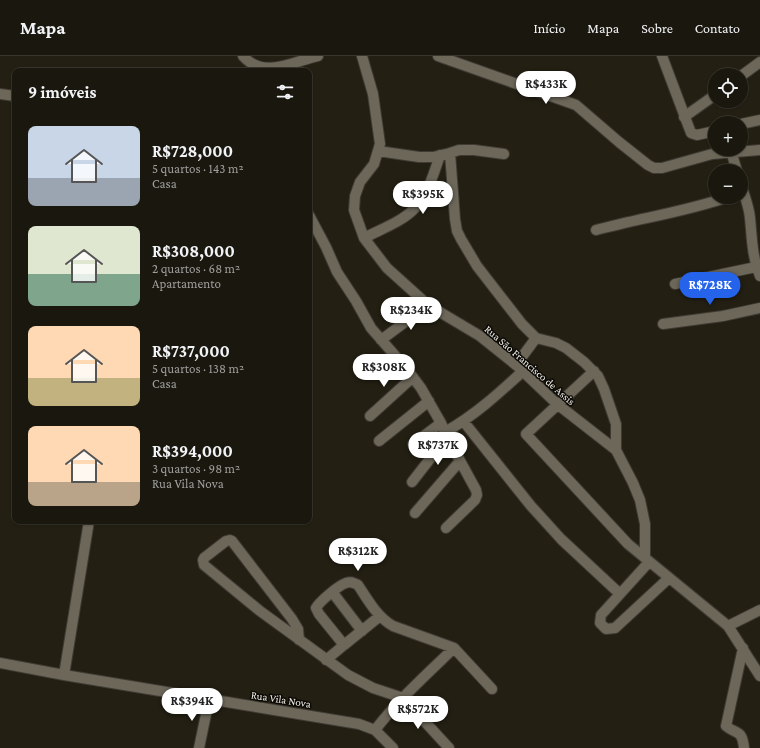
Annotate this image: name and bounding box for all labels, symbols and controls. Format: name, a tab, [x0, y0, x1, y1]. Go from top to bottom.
text: Mapa	[20, 17, 66, 38]
text: Início	[534, 20, 565, 36]
text: Mapa	[587, 20, 619, 36]
text: Sobre	[641, 20, 673, 36]
text: Contato	[695, 20, 740, 36]
map controls	[708, 68, 748, 204]
button: locate	[708, 68, 748, 108]
pin: R$433K	[513, 71, 579, 105]
text: R$433K	[525, 76, 567, 91]
icon: filters	[274, 81, 296, 103]
text: 9 imóveis	[28, 83, 96, 102]
button: +	[708, 116, 748, 156]
icon: home	[60, 142, 108, 190]
text: R$728,000	[152, 142, 233, 161]
text: 5 quartos · 143 m²	[152, 161, 243, 176]
button: −	[708, 164, 748, 204]
text: Casa	[152, 176, 177, 191]
pin: R$395K	[390, 181, 456, 215]
text: R$395K	[402, 186, 444, 201]
icon: home	[60, 242, 108, 290]
text: R$308,000	[152, 242, 235, 261]
text: 2 quartos · 68 m²	[152, 261, 240, 276]
pin: R$728K	[677, 272, 743, 306]
text: Apartamento	[152, 276, 221, 291]
text: R$728K	[688, 277, 732, 292]
pin: R$234K	[378, 297, 444, 331]
text: R$234K	[390, 302, 432, 317]
street label: Rua São Francisco de Assis	[483, 323, 577, 407]
icon: home	[60, 342, 108, 390]
text: R$737,000	[152, 342, 230, 361]
pin: R$308K	[351, 354, 417, 388]
text: R$308K	[362, 359, 406, 374]
text: 5 quartos · 138 m²	[152, 361, 244, 376]
text: Casa	[152, 376, 177, 391]
pin: R$737K	[405, 432, 471, 466]
text: R$737K	[417, 437, 459, 452]
icon: home	[60, 442, 108, 490]
text: R$394,000	[152, 442, 233, 461]
text: 3 quartos · 98 m²	[152, 461, 240, 476]
text: Rua Vila Nova	[152, 476, 224, 491]
pin: R$312K	[325, 538, 391, 572]
text: R$312K	[338, 543, 378, 558]
pin: R$394K	[159, 688, 225, 722]
street label: Rua Vila Nova	[250, 688, 312, 710]
text: R$394K	[171, 693, 213, 708]
pin: R$572K	[385, 696, 451, 730]
text: R$572K	[397, 701, 439, 716]

